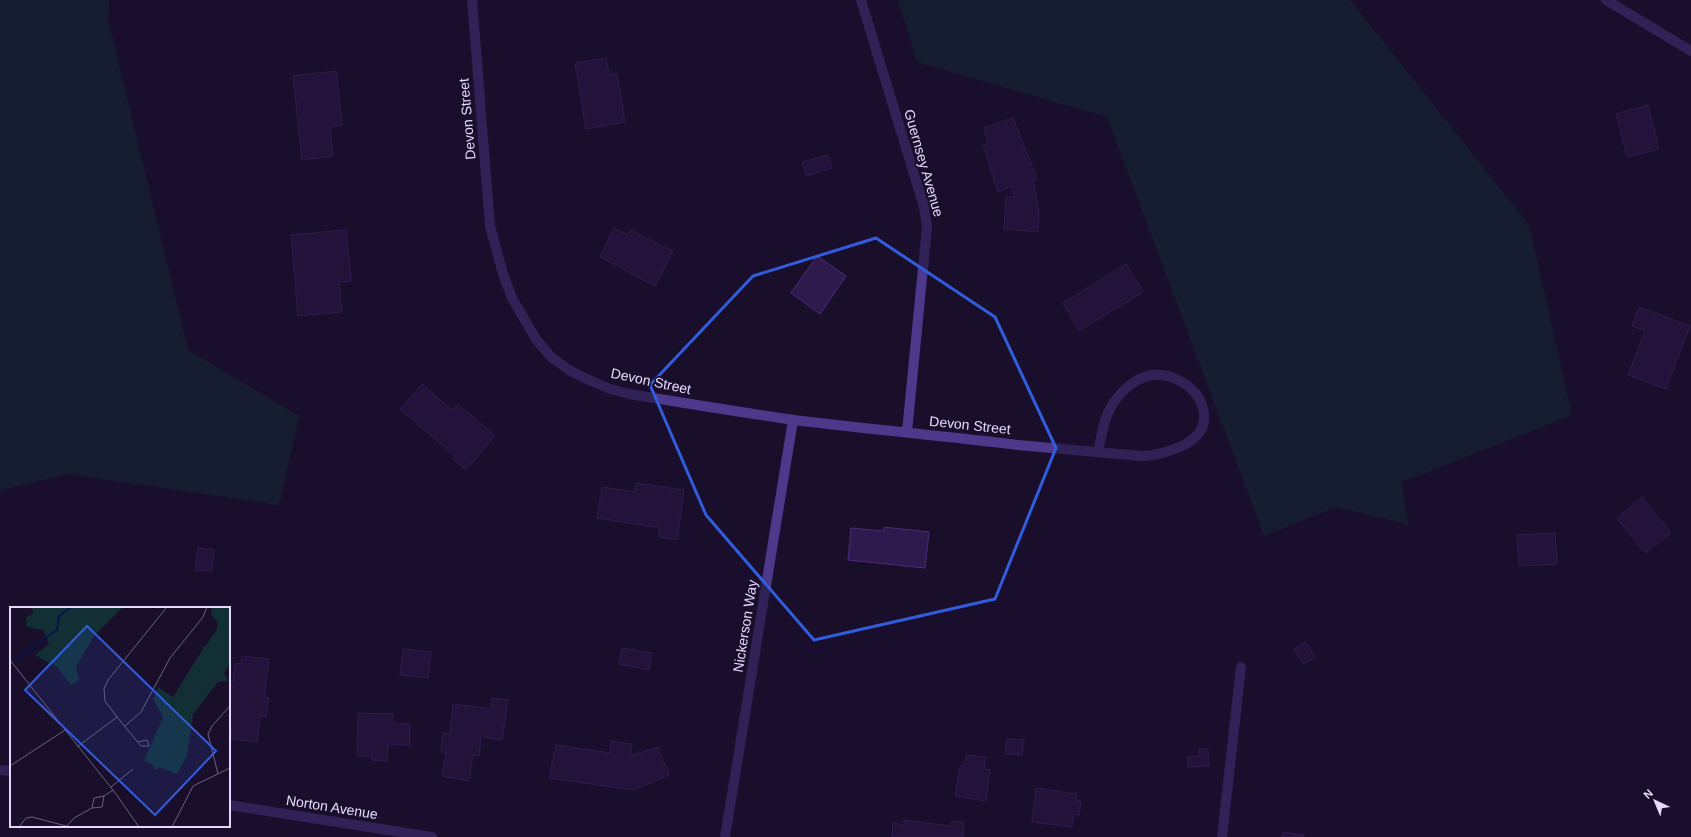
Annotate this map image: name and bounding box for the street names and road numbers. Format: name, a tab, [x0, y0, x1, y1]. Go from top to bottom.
street label: Devon Street	[455, 77, 479, 160]
street label: Guernsey Avenue	[901, 107, 947, 219]
street label: Devon Street	[609, 365, 693, 397]
street label: Devon Street	[929, 413, 1012, 437]
street label: Nickerson Way	[730, 579, 760, 673]
street label: Norton Avenue	[285, 792, 379, 822]

